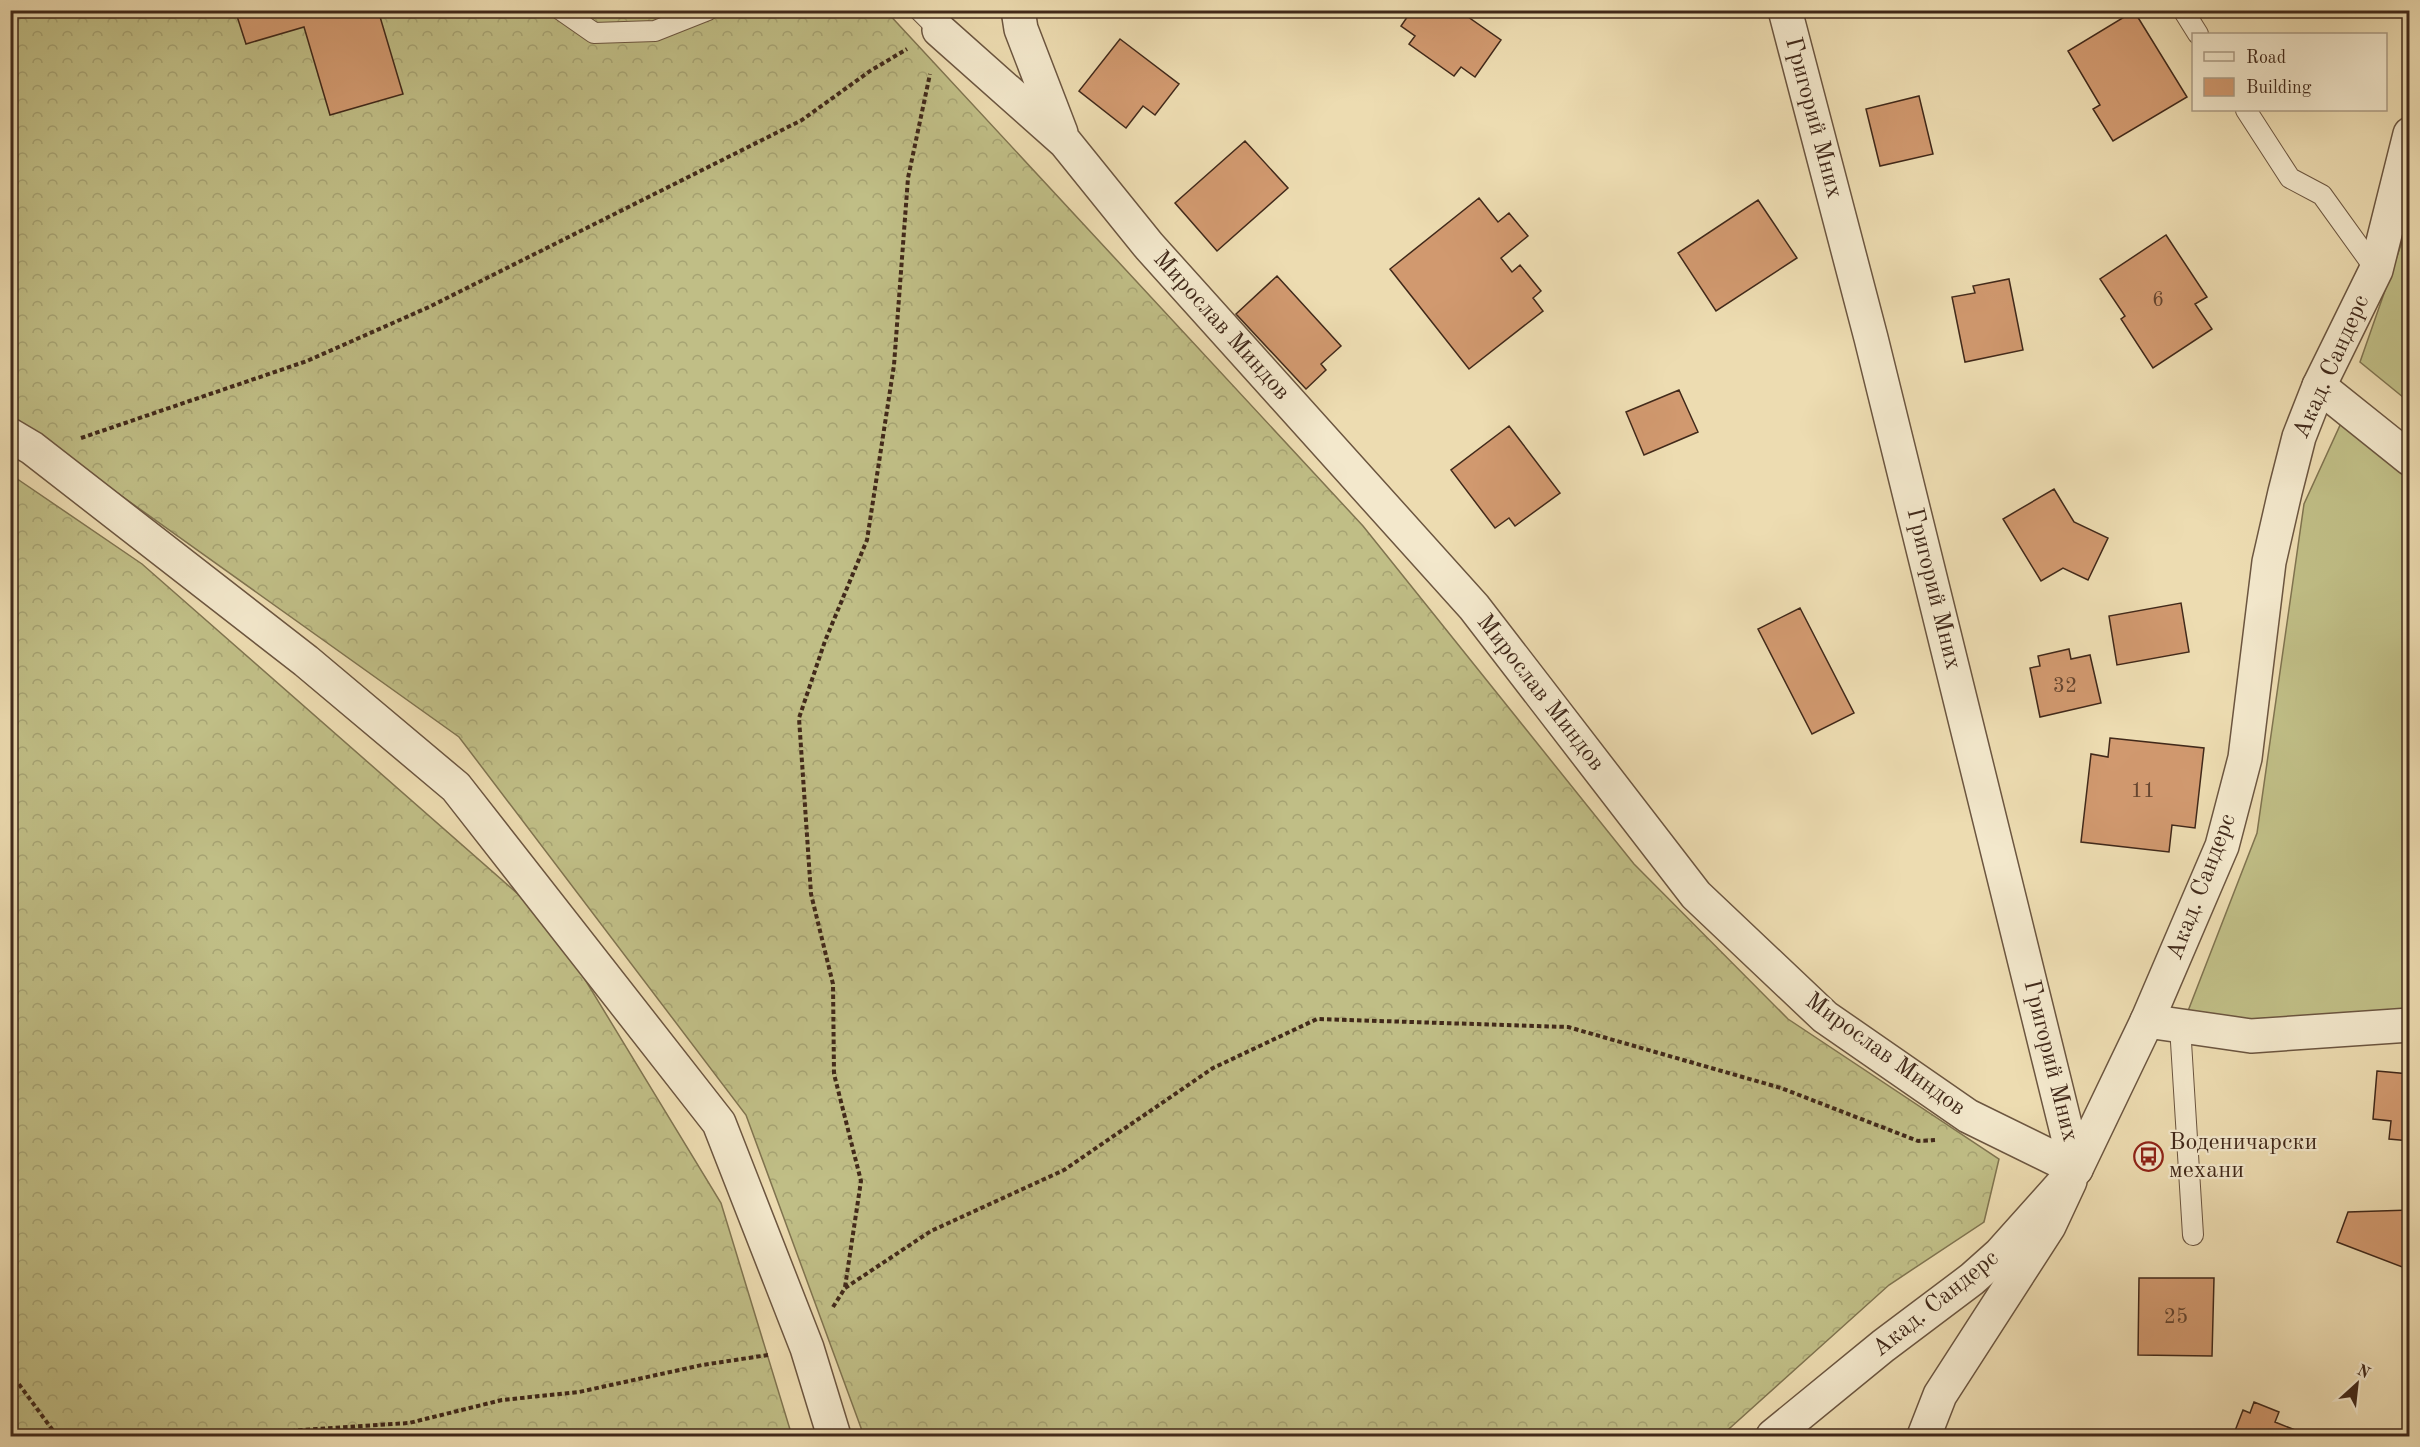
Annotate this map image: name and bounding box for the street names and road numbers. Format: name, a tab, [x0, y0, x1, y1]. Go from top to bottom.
street label: Григорий Мних	[1780, 35, 1846, 201]
street label: Мирослав Миндов	[1148, 247, 1294, 405]
street label: Акад. Сандерс	[2290, 292, 2374, 442]
street label: Григорий Мних	[1901, 506, 1965, 672]
street label: Мирослав Миндов	[1472, 610, 1608, 776]
street label: Акад. Сандерс	[2163, 811, 2241, 963]
street label: Григорий Мних	[2018, 978, 2082, 1144]
street label: Мирослав Миндов	[1801, 989, 1969, 1121]
street label: Акад. Сандерс	[1869, 1246, 2003, 1362]

